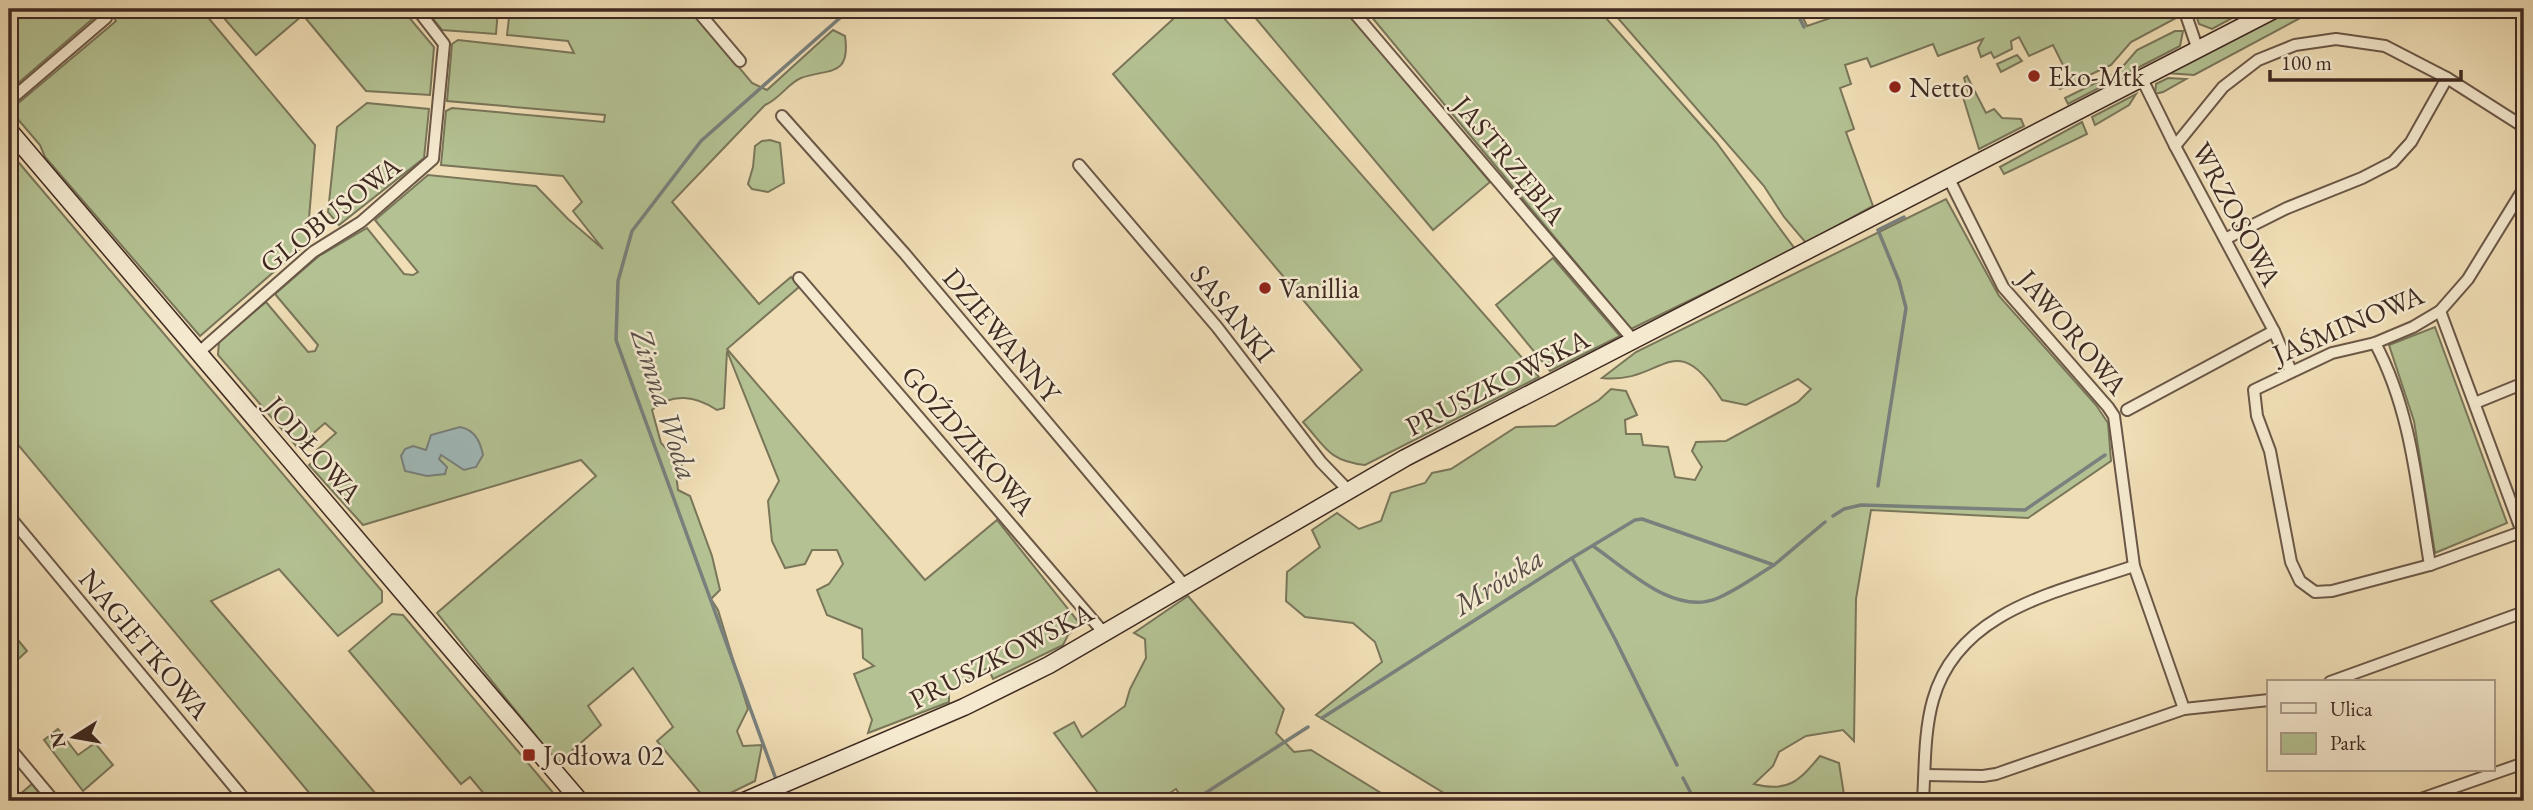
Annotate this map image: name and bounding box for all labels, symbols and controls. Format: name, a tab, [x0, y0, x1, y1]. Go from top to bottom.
scale bar	[2270, 38, 2461, 82]
text: 100 m	[2281, 49, 2332, 76]
place label: Eko-Mtk	[2048, 58, 2145, 94]
marker: Eko-Mtk	[2026, 68, 2042, 84]
place label: Netto	[1909, 69, 1974, 105]
marker: Netto	[1887, 79, 1903, 95]
street label: JASTRZĘBIA	[1444, 86, 1575, 233]
street label: WRZOSOWA	[2184, 136, 2290, 293]
street label: GLOBUSOWA	[252, 147, 409, 281]
street label: SASANKI	[1183, 257, 1284, 370]
street label: DZIEWANNY	[935, 260, 1070, 411]
street label: JAWOROWA	[2009, 260, 2136, 403]
place label: Vanillia	[1279, 270, 1360, 306]
street label: JAŚMINOWA	[2265, 276, 2430, 373]
marker: Vanillia	[1257, 280, 1273, 296]
street label: PRUSZKOWSKA	[1399, 320, 1596, 444]
water label: Zimna Woda	[622, 322, 708, 485]
street label: GOŹDZIKOWA	[894, 358, 1044, 523]
street label: JODŁOWA	[256, 387, 371, 510]
water label: Mrówka	[1444, 538, 1551, 625]
street label: NAGIETKOWA	[71, 561, 219, 727]
street label: PRUSZKOWSKA	[903, 593, 1100, 717]
legend	[2267, 680, 2494, 772]
text: Ulica	[2330, 695, 2373, 722]
north arrow	[38, 702, 108, 772]
text: Park	[2330, 729, 2367, 756]
text: N	[44, 730, 72, 750]
place label: Jodłowa 02	[541, 737, 665, 773]
marker: Jodłowa 02	[521, 747, 537, 763]

